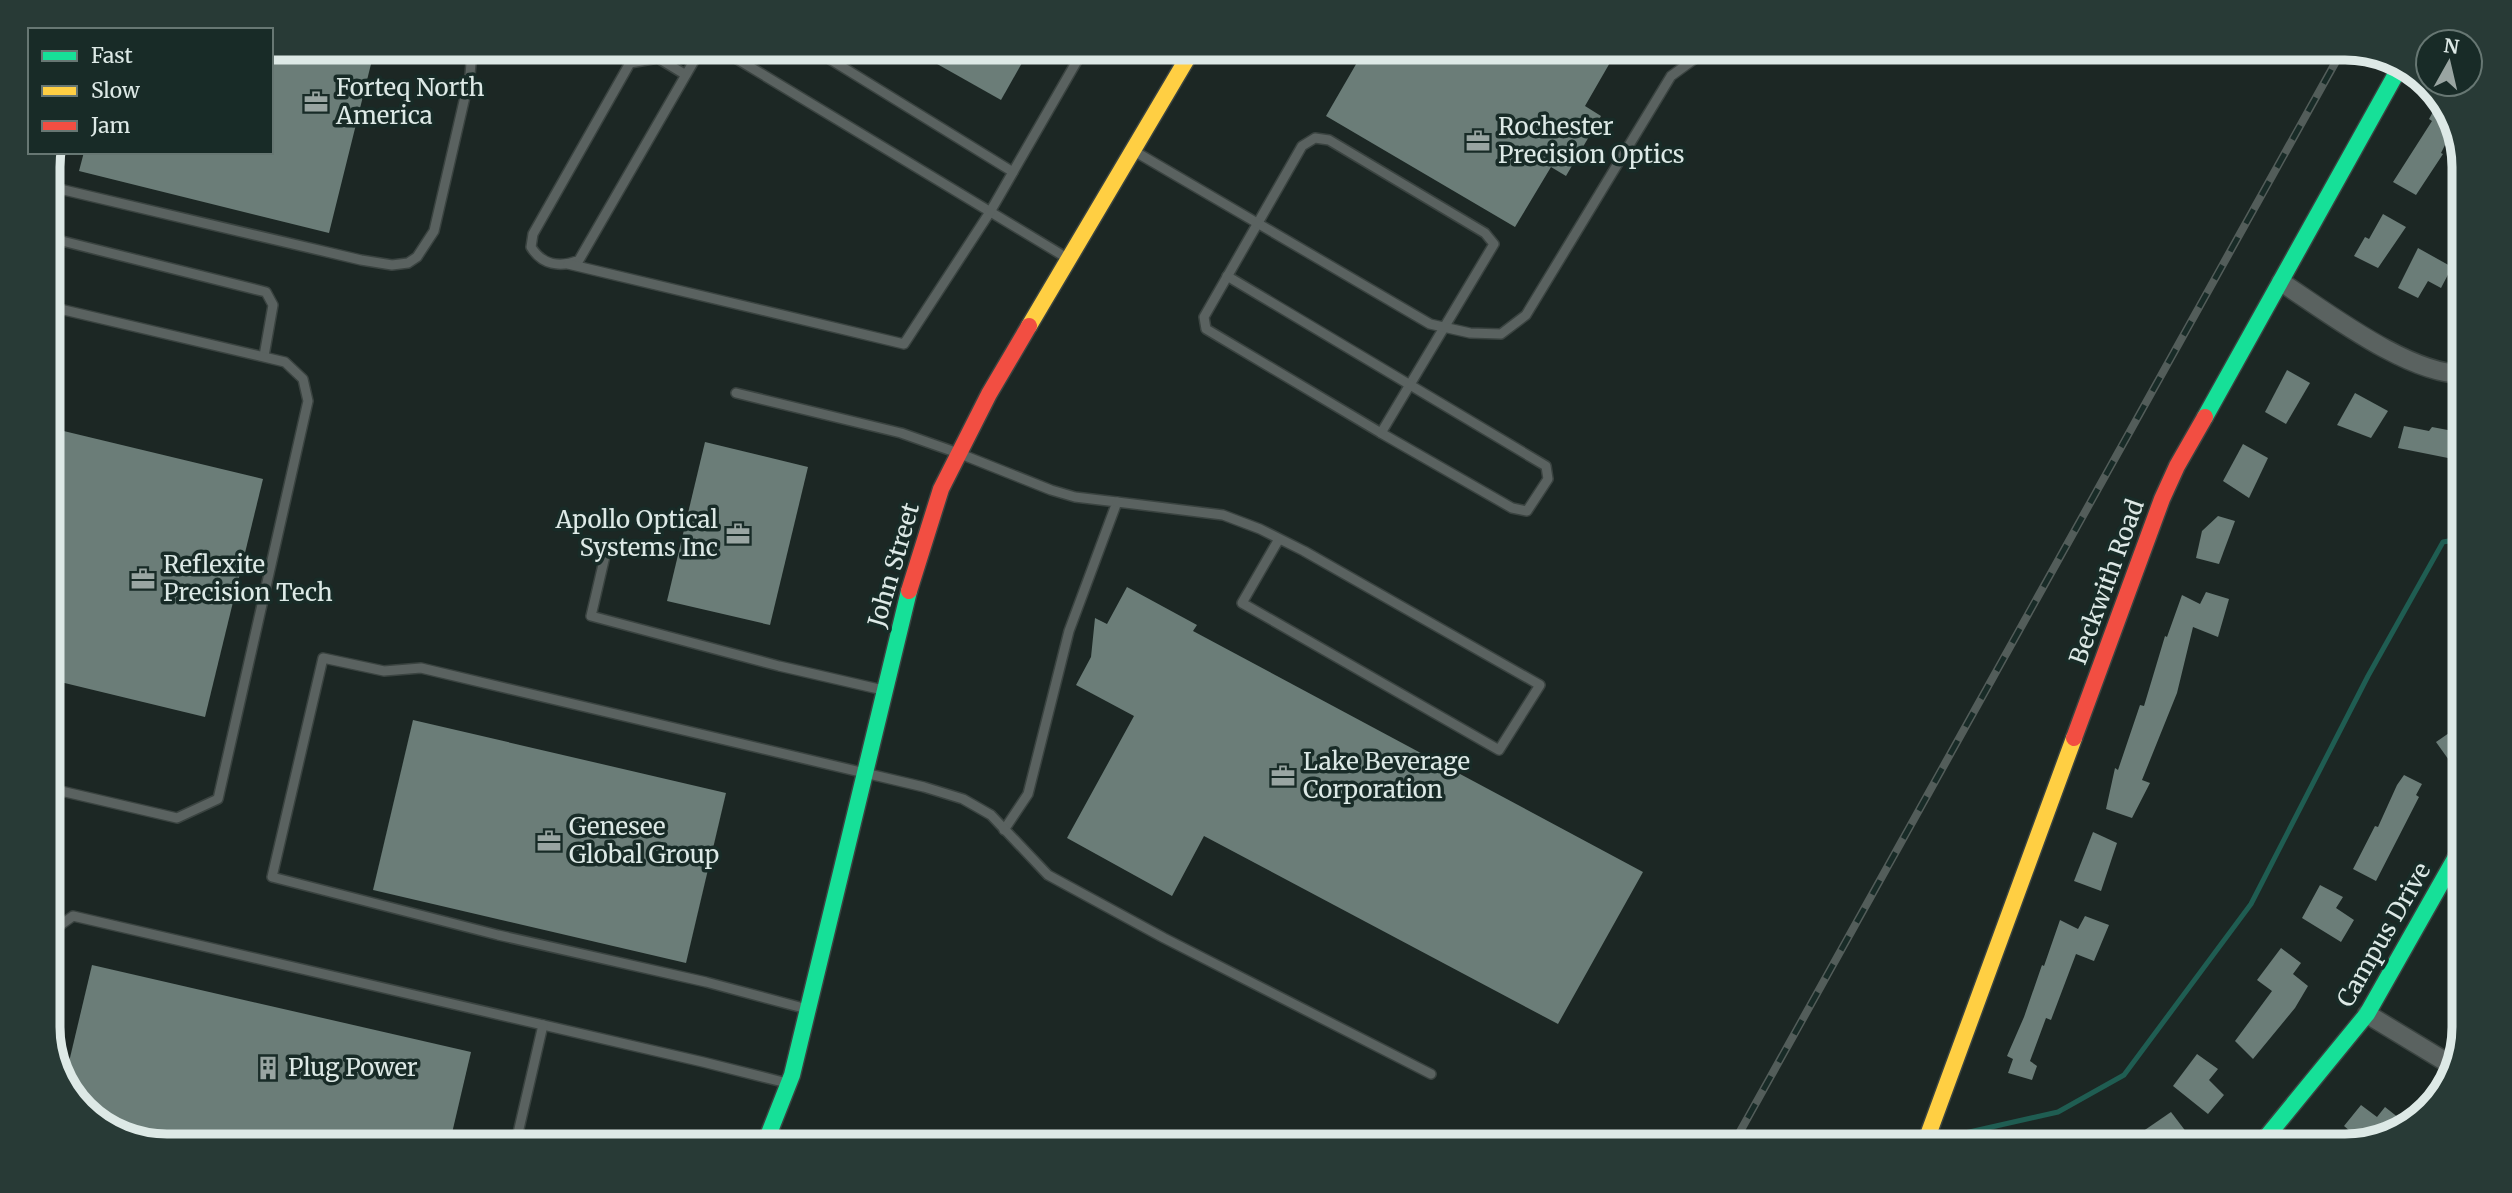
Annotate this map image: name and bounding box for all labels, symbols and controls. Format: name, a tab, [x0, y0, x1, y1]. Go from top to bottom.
legend	[28, 28, 273, 154]
north arrow	[2414, 28, 2484, 98]
text: N	[2442, 33, 2460, 59]
text: Fast	[91, 42, 133, 69]
place label: Forteq North America	[335, 72, 484, 131]
text: Slow	[91, 77, 140, 104]
office icon: Forteq North America	[302, 88, 330, 116]
place label: Rochester Precision Optics	[1498, 111, 1685, 170]
text: Jam	[90, 112, 130, 139]
office icon: Rochester Precision Optics	[1464, 127, 1492, 155]
street label: Beckwith Road	[2062, 495, 2151, 669]
street label: John Street	[861, 498, 926, 632]
place label: Apollo Optical Systems Inc	[555, 504, 718, 563]
office icon: Apollo Optical Systems Inc	[724, 520, 752, 548]
place label: Reflexite Precision Tech	[163, 549, 333, 608]
office icon: Reflexite Precision Tech	[129, 565, 157, 593]
place label: Lake Beverage Corporation	[1303, 746, 1470, 805]
office icon: Lake Beverage Corporation	[1269, 762, 1297, 790]
place label: Genesee Global Group	[569, 811, 719, 870]
office icon: Genesee Global Group	[535, 827, 563, 855]
street label: Campus Drive	[2330, 857, 2437, 1012]
place label: Plug Power	[288, 1052, 418, 1083]
building icon: Plug Power	[254, 1054, 282, 1082]

